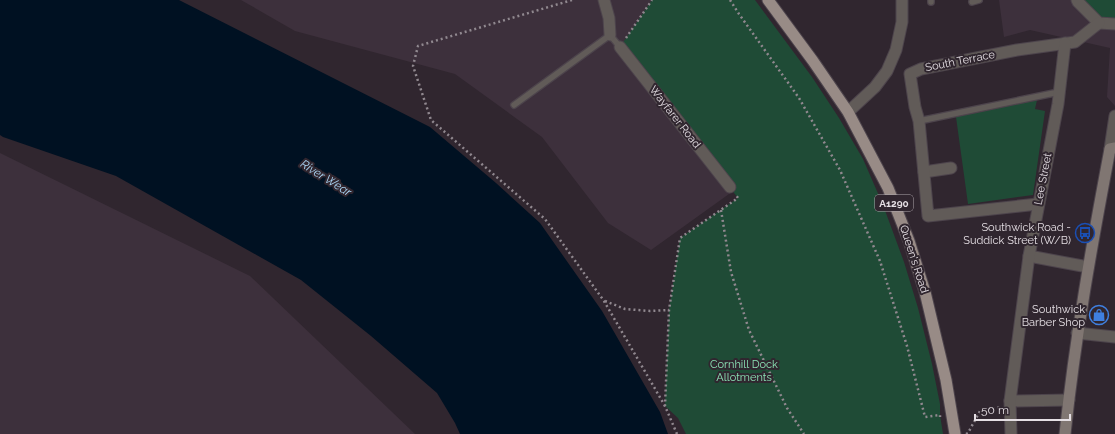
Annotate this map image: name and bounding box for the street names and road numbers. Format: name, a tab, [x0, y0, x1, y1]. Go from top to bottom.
street label: South Terrace	[924, 48, 996, 74]
street label: Wayfarer Road	[647, 83, 703, 151]
street label: Lee Street	[1032, 152, 1054, 206]
road number: A1290	[875, 195, 913, 211]
street label: Queen's Road	[897, 223, 931, 295]

